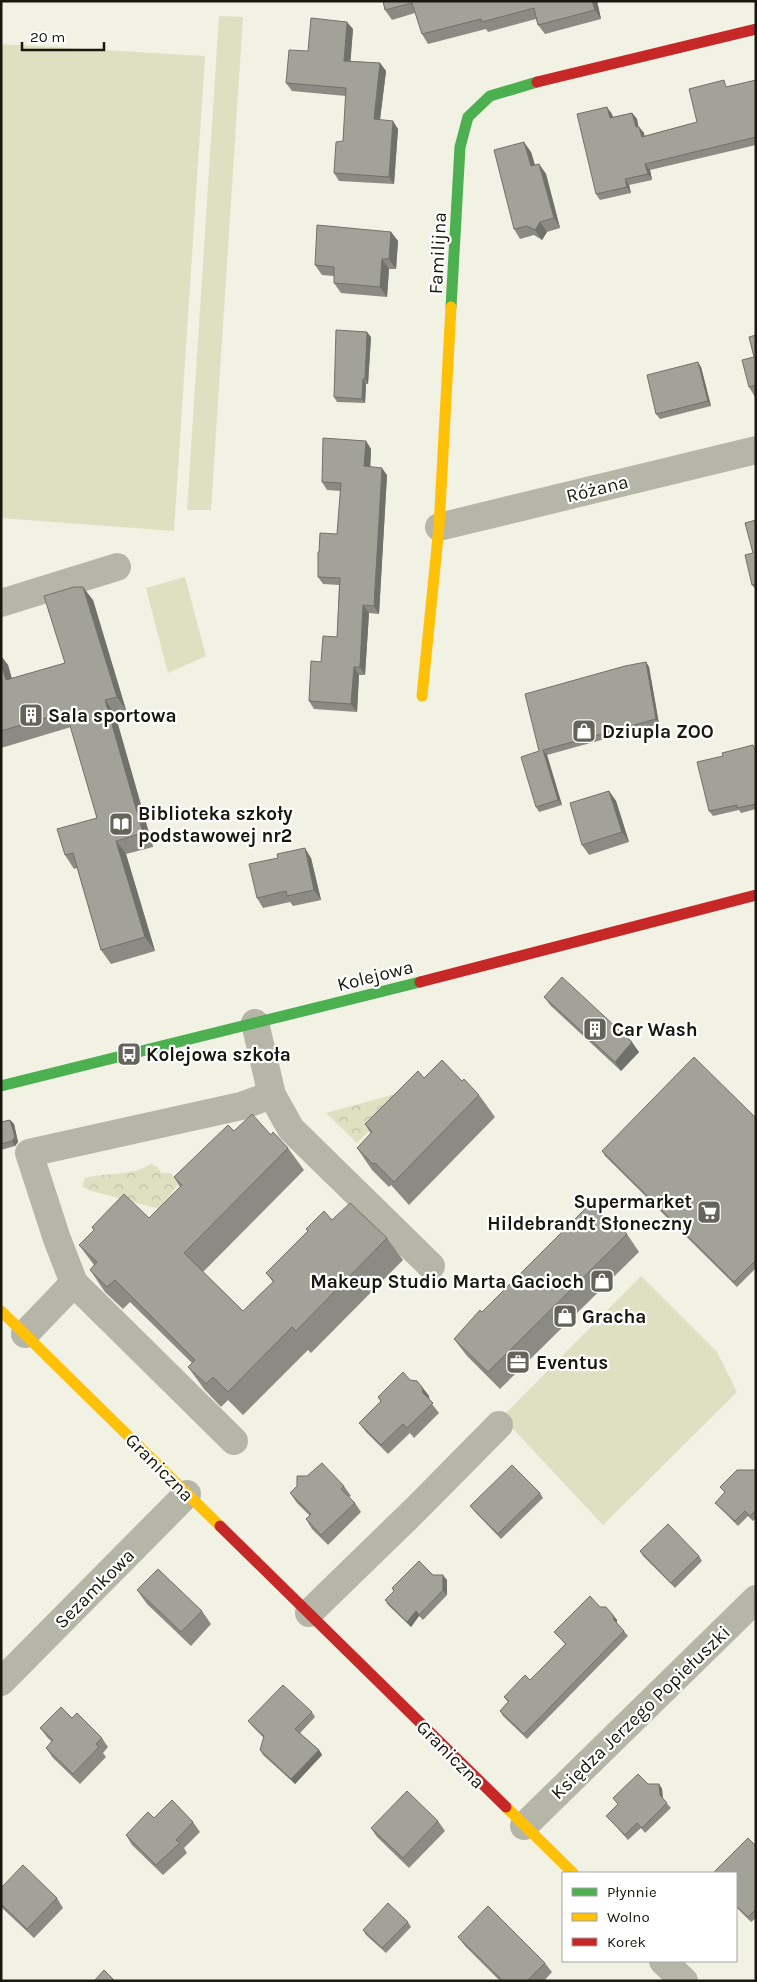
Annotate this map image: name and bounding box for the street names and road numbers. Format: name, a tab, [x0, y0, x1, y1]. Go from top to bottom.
street label: Familijna	[425, 211, 451, 295]
street label: Różana	[564, 471, 631, 507]
street label: Kolejowa	[335, 956, 416, 996]
street label: Graniczna	[121, 1429, 198, 1506]
street label: Sezamkowa	[50, 1544, 139, 1633]
street label: Księdza Jerzego Popiełuszki	[547, 1621, 735, 1804]
street label: Graniczna	[412, 1716, 489, 1793]

